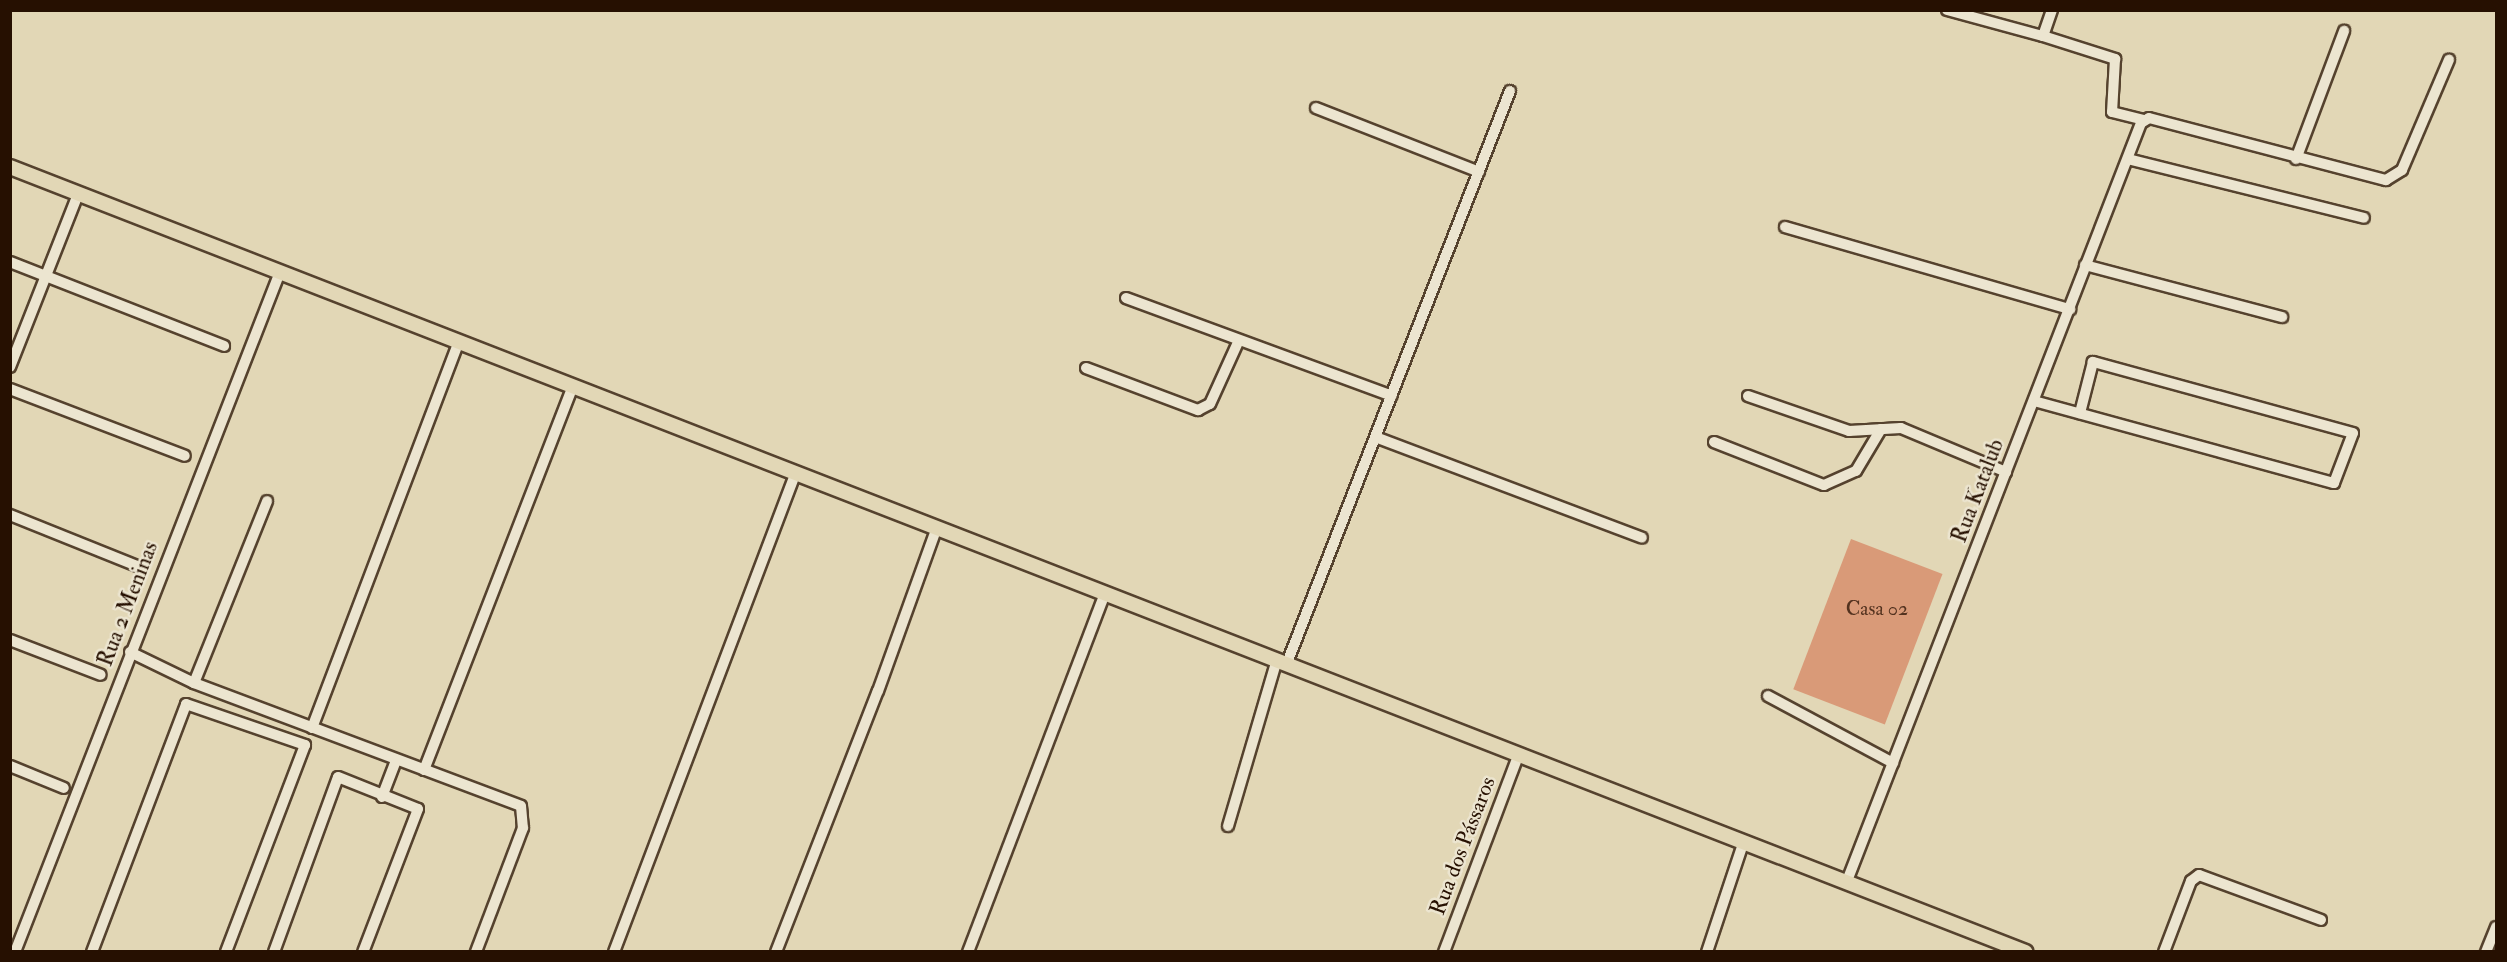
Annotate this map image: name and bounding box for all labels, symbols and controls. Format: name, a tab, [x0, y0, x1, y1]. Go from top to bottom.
street label: Rua Katalub	[1946, 435, 2010, 547]
street label: Rua 2 Meninas	[92, 538, 164, 670]
house number: Casa 02	[1846, 596, 1908, 620]
street label: Rua dos Pássaros	[1425, 773, 1501, 919]

